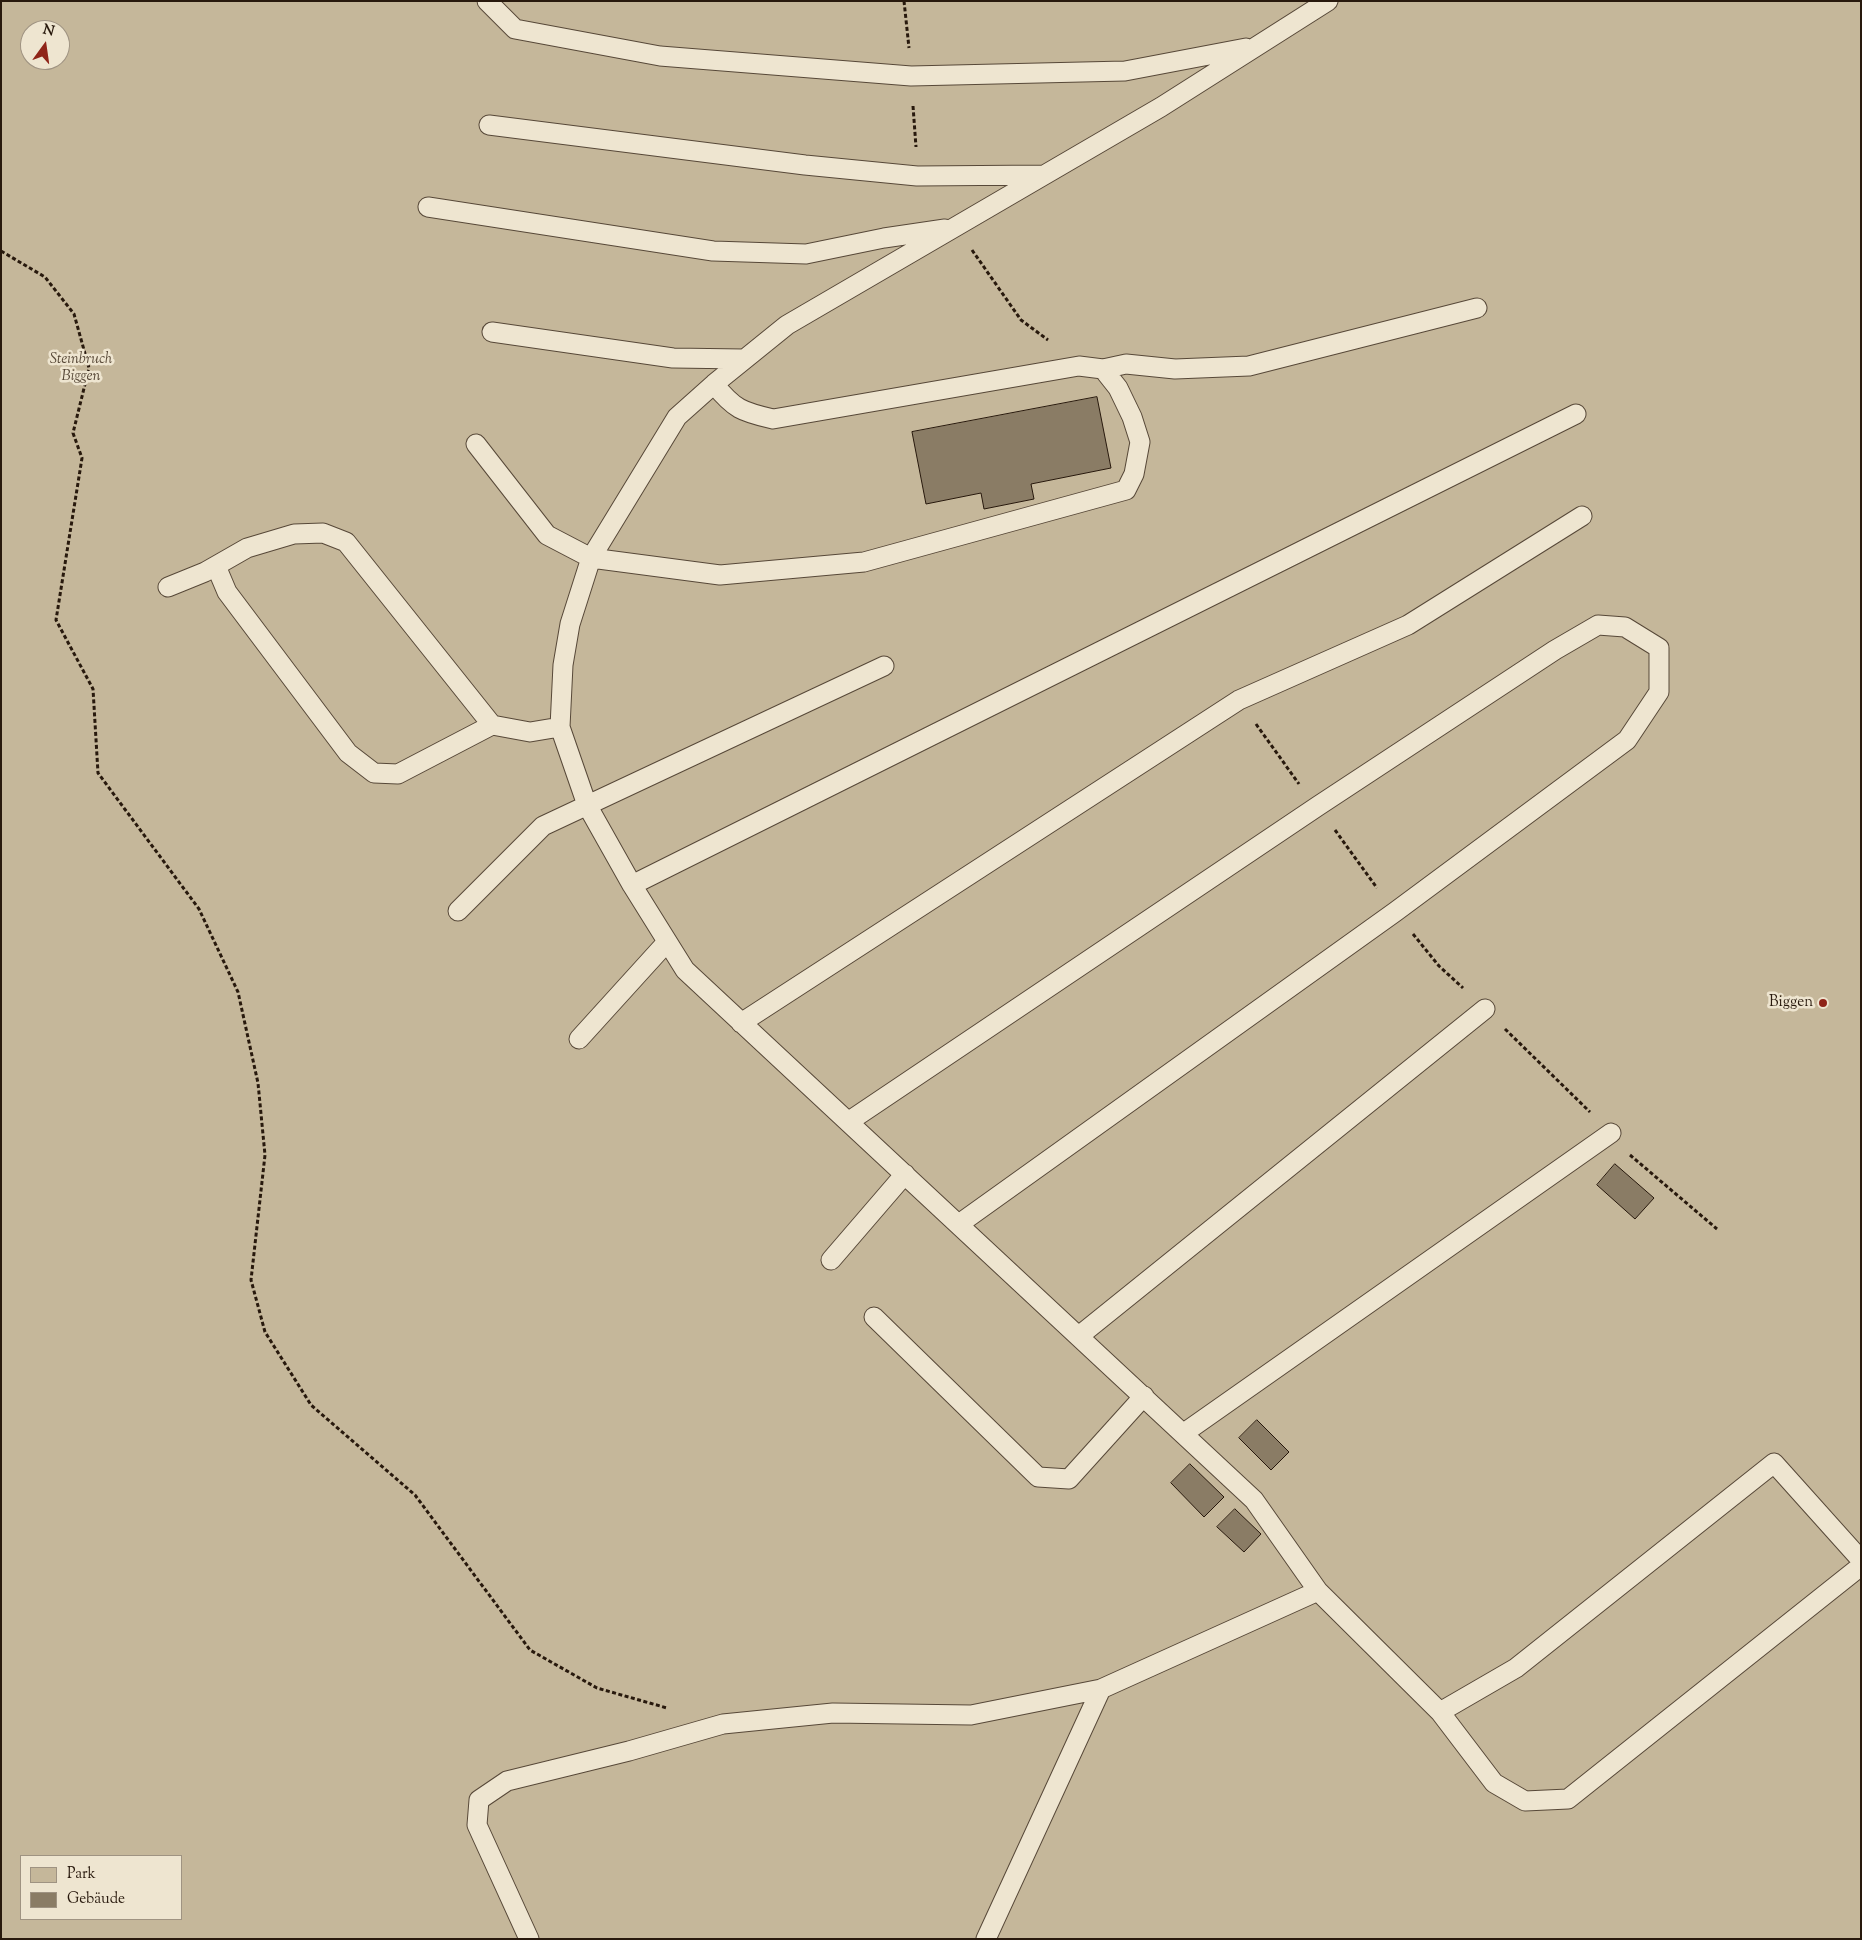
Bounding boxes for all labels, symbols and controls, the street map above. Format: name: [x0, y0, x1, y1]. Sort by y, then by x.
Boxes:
north arrow: [20, 20, 70, 70]
text: N: [41, 20, 56, 42]
park label: Steinbruch Biggen: [50, 351, 112, 386]
place label: Biggen: [1769, 994, 1813, 1012]
marker: Biggen: [1817, 997, 1829, 1009]
legend: [20, 1855, 182, 1920]
text: Park: [67, 1864, 96, 1885]
text: Gebäude: [67, 1889, 125, 1910]

